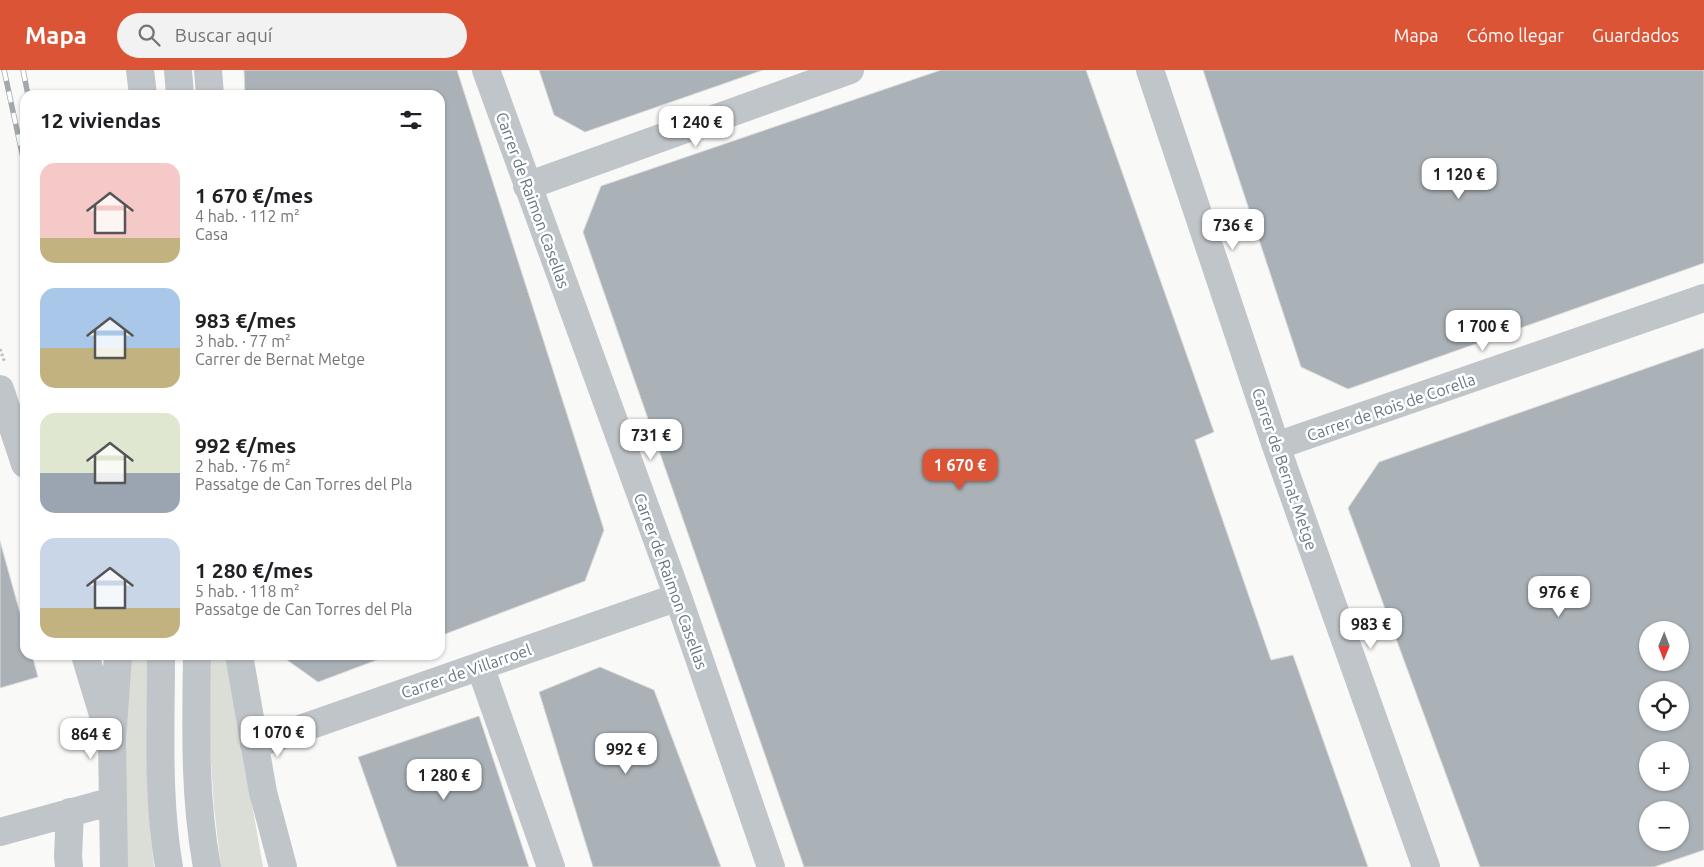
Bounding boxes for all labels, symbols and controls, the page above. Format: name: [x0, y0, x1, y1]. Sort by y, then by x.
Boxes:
search box: [117, 13, 467, 58]
icon: search: [135, 21, 163, 49]
text: Mapa: [25, 22, 87, 49]
text: Buscar aquí: [175, 24, 272, 46]
text: Mapa: [1394, 25, 1439, 45]
text: Cómo llegar: [1467, 25, 1564, 45]
text: Guardados: [1592, 25, 1679, 45]
icon: filters: [397, 106, 425, 134]
pin: 1 240 €: [650, 106, 742, 148]
text: 12 viviendas: [40, 108, 161, 132]
street label: Carrer de Raimon Casellas: [493, 110, 573, 291]
text: 1 240 €: [670, 113, 722, 131]
pin: 1 120 €: [1413, 158, 1505, 200]
text: 1 120 €: [1433, 165, 1485, 183]
icon: home: [80, 183, 140, 243]
text: 1 670 €/mes: [195, 183, 313, 207]
text: 4 hab. · 112 m²: [195, 207, 300, 225]
pin: 736 €: [1198, 208, 1268, 251]
text: 736 €: [1213, 216, 1253, 234]
text: Casa: [195, 225, 228, 243]
icon: home: [80, 308, 140, 368]
text: 983 €/mes: [195, 308, 296, 332]
pin: 1 700 €: [1437, 310, 1529, 352]
text: 1 700 €: [1457, 317, 1509, 335]
text: 3 hab. · 77 m²: [195, 332, 291, 350]
text: Carrer de Bernat Metge: [195, 350, 365, 368]
street label: Carrer de Rois de Corella: [1304, 370, 1478, 444]
street label: Carrer de Bernat Metge: [1249, 386, 1321, 552]
pin: 731 €: [616, 418, 686, 461]
text: 731 €: [631, 426, 671, 444]
icon: home: [80, 433, 140, 493]
text: 992 €/mes: [195, 433, 296, 457]
pin: 1 670 €: [914, 448, 1006, 491]
text: 1 670 €: [934, 456, 986, 474]
text: 2 hab. · 76 m²: [195, 457, 291, 475]
text: Passatge de Can Torres del Pla: [195, 475, 413, 493]
street label: Carrer de Raimon Casellas: [631, 491, 711, 672]
icon: home: [80, 558, 140, 618]
text: 1 280 €/mes: [195, 558, 313, 582]
pin: 976 €: [1524, 576, 1594, 618]
text: 5 hab. · 118 m²: [195, 582, 300, 600]
text: 976 €: [1539, 583, 1579, 601]
text: Passatge de Can Torres del Pla: [195, 600, 413, 618]
pin: 983 €: [1336, 608, 1406, 650]
text: 983 €: [1351, 615, 1391, 633]
north arrow: [1639, 621, 1689, 671]
map controls: [1639, 621, 1689, 851]
street label: Carrer de Villarroel: [399, 640, 533, 702]
button: locate: [1639, 681, 1689, 731]
pin: 1 070 €: [232, 716, 324, 758]
pin: 864 €: [56, 718, 126, 760]
text: 1 070 €: [252, 723, 304, 741]
text: 864 €: [71, 725, 111, 743]
pin: 992 €: [591, 732, 661, 775]
text: 992 €: [606, 740, 646, 758]
button: +: [1639, 741, 1689, 791]
pin: 1 280 €: [398, 758, 490, 801]
text: 1 280 €: [418, 766, 470, 784]
button: −: [1639, 801, 1689, 851]

